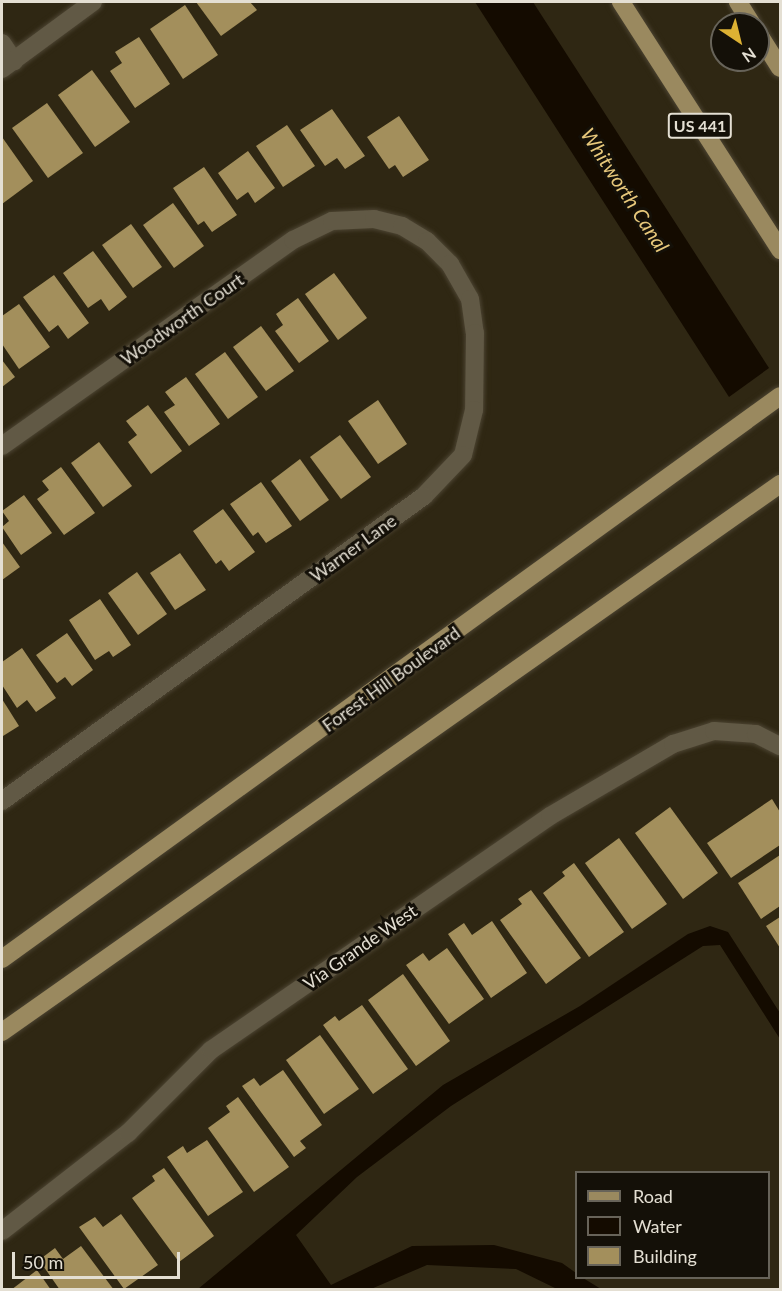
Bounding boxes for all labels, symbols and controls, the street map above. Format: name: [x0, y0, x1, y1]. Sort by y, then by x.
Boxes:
north arrow: [710, 12, 770, 72]
text: N: [739, 44, 760, 67]
road number: US 441: [667, 113, 733, 139]
water label: Whitworth Canal: [576, 123, 674, 257]
street label: Woodworth Court: [116, 269, 248, 369]
street label: Warner Lane: [306, 509, 400, 587]
street label: Forest Hill Boulevard: [318, 622, 464, 736]
street label: Via Grande West: [299, 900, 421, 994]
legend: [575, 1171, 770, 1279]
text: Road: [633, 1185, 673, 1207]
text: Water: [633, 1215, 682, 1237]
scale bar: [15, 1240, 183, 1278]
text: Building: [633, 1245, 697, 1267]
text: 50 m: [23, 1251, 63, 1273]

